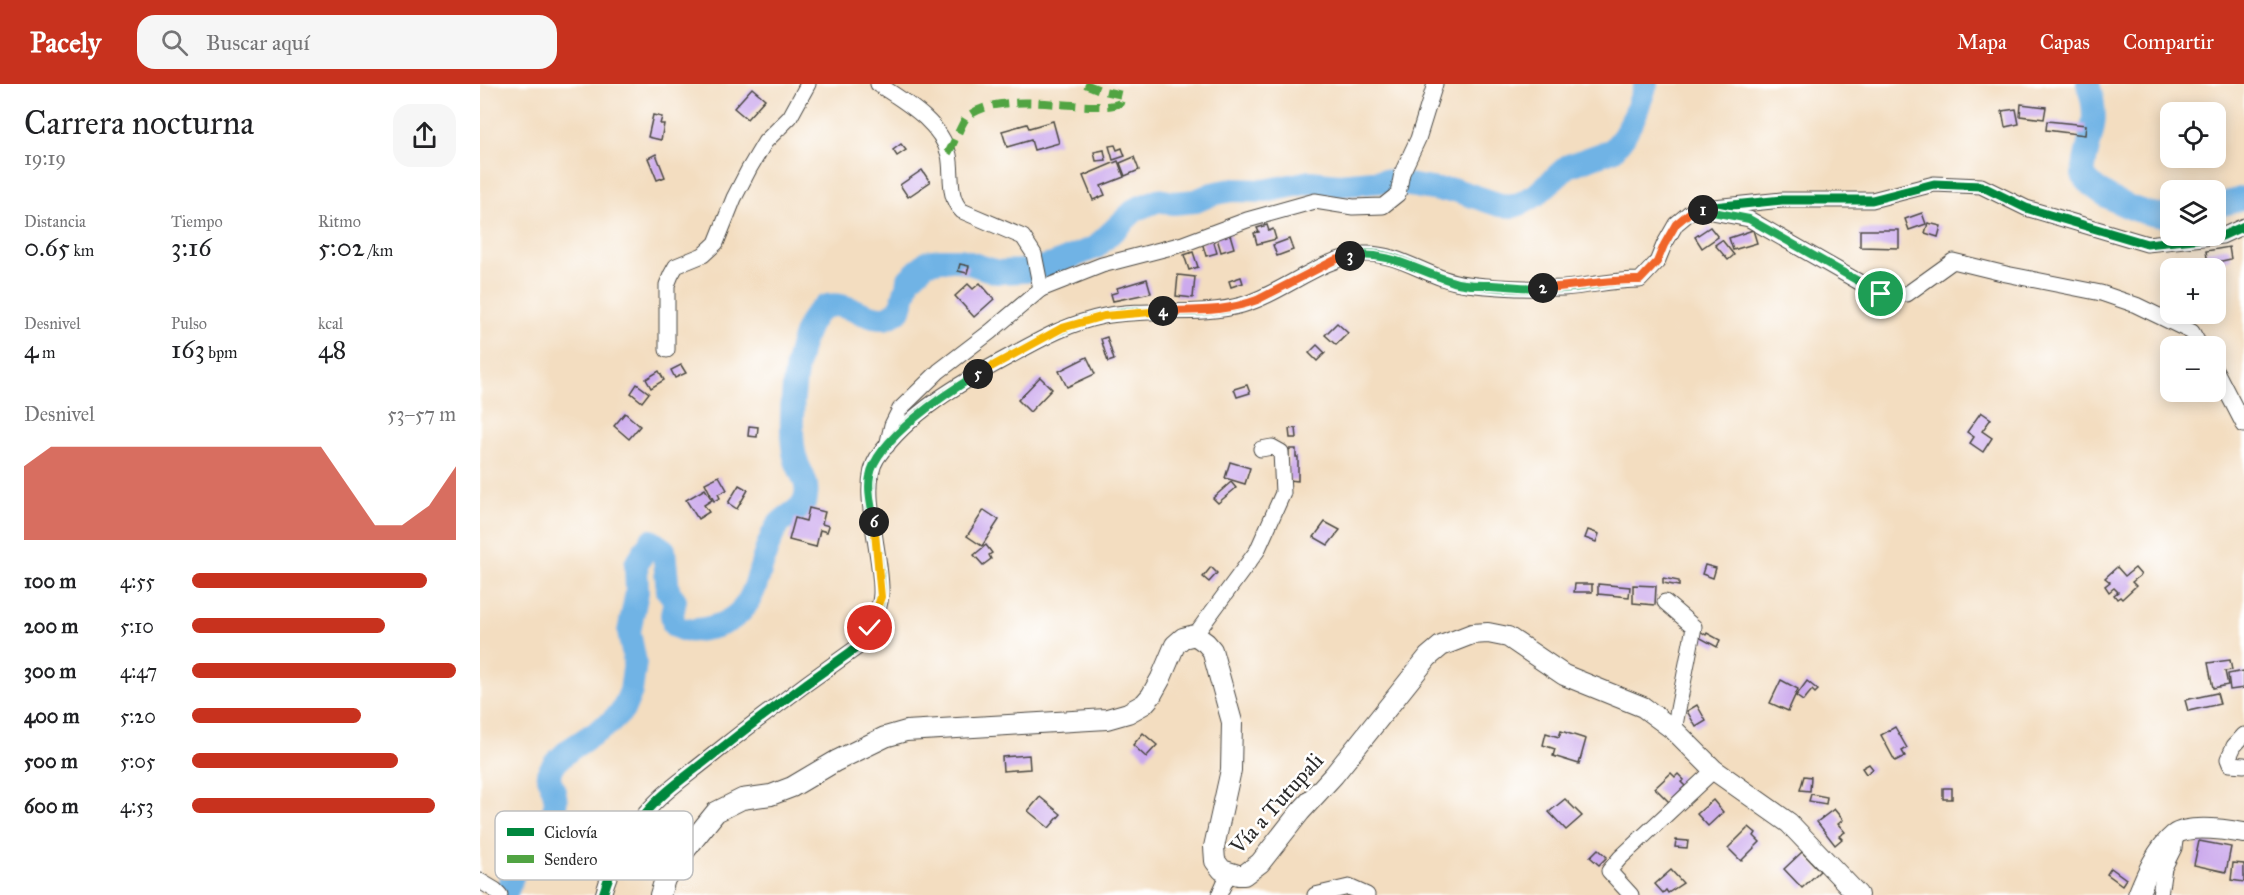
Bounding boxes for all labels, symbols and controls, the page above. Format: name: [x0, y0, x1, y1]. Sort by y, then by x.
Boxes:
search box: [137, 15, 557, 69]
text: Pacely: [30, 25, 101, 60]
icon: search: [158, 26, 191, 59]
text: Buscar aquí: [206, 29, 310, 56]
text: Mapa: [1957, 29, 2007, 55]
text: Capas: [2040, 29, 2090, 55]
text: Compartir: [2123, 29, 2214, 55]
map controls: [2160, 102, 2226, 402]
button: locate: [2160, 102, 2226, 168]
text: Carrera nocturna: [24, 103, 254, 143]
button: share: [393, 104, 456, 167]
text: 19:19: [24, 146, 66, 170]
button: layers: [2160, 180, 2226, 246]
pin: 1: [1688, 195, 1718, 225]
text: 1: [1700, 200, 1706, 219]
text: Distancia: [24, 212, 86, 231]
text: Tiempo: [171, 212, 223, 231]
text: Ritmo: [318, 212, 361, 231]
text: 0.65: [24, 231, 70, 263]
text: 3:16: [171, 231, 211, 263]
text: 5:02: [318, 231, 365, 263]
text: km: [70, 241, 94, 260]
text: /km: [365, 241, 393, 260]
pin: 3: [1335, 241, 1365, 271]
text: 3: [1347, 246, 1353, 265]
button: +: [2160, 258, 2226, 324]
pin: [1855, 268, 1906, 319]
pin: 2: [1528, 273, 1558, 303]
icon: arrive: [1864, 277, 1897, 310]
text: 2: [1539, 278, 1547, 297]
pin: 4: [1148, 296, 1178, 326]
text: 4: [1159, 301, 1167, 320]
text: Desnivel: [24, 314, 80, 333]
text: Pulso: [171, 314, 207, 333]
text: kcal: [318, 314, 343, 333]
text: 4: [24, 333, 39, 365]
text: 163: [171, 333, 205, 365]
text: 48: [318, 333, 346, 365]
button: −: [2160, 336, 2226, 402]
text: m: [39, 343, 55, 362]
text: bpm: [205, 343, 238, 362]
pin: 5: [963, 359, 993, 389]
text: 5: [974, 364, 982, 383]
text: Desnivel: [24, 402, 95, 426]
text: 53–57 m: [387, 402, 456, 426]
pin: 6: [859, 507, 889, 537]
text: 6: [870, 512, 878, 531]
text: 100 m: [24, 569, 76, 593]
text: 4:55: [120, 569, 155, 593]
pin: [844, 602, 895, 653]
icon: check: [853, 611, 886, 644]
text: 200 m: [24, 614, 78, 638]
text: 5:10: [120, 614, 154, 638]
text: 300 m: [24, 659, 76, 683]
text: 4:47: [120, 659, 157, 683]
text: 400 m: [24, 704, 80, 728]
text: 5:20: [120, 704, 156, 728]
street label: Vía a Tutupali: [1223, 747, 1329, 860]
text: 500 m: [24, 749, 78, 773]
text: 5:05: [120, 749, 155, 773]
text: 600 m: [24, 794, 79, 818]
text: 4:53: [120, 794, 153, 818]
legend: [495, 811, 693, 880]
text: Ciclovía: [544, 823, 597, 842]
text: Sendero: [544, 850, 597, 869]

